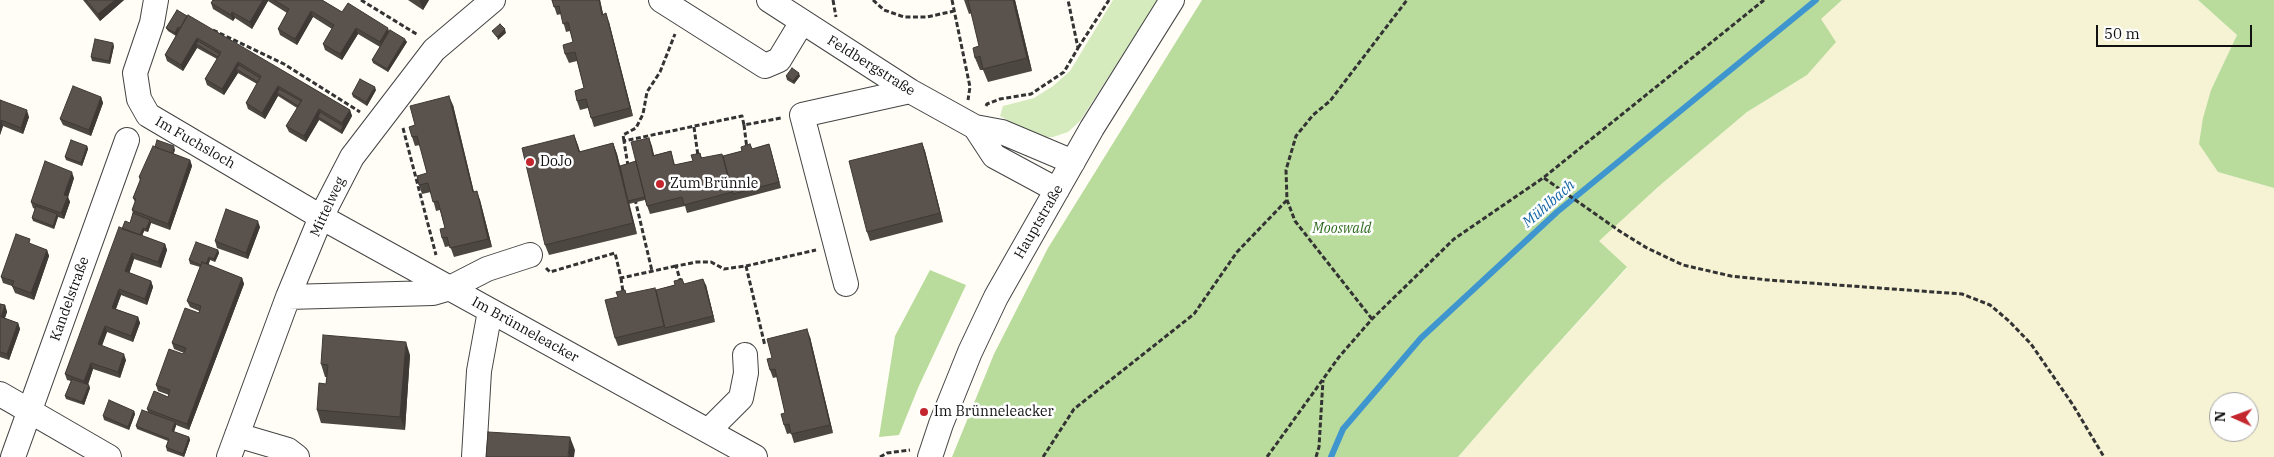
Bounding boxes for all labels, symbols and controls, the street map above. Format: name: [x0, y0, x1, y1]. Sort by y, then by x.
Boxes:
scale bar: [2099, 15, 2255, 47]
text: 50 m: [2104, 24, 2140, 43]
street label: Feldbergstraße: [824, 32, 918, 100]
street label: Im Fuchsloch: [152, 113, 238, 173]
place label: DoJo: [540, 154, 572, 170]
marker: DoJo: [524, 156, 536, 168]
street label: Mittelweg: [307, 174, 349, 240]
place label: Zum Brünnle: [670, 176, 758, 192]
water label: Mühlbach: [1519, 176, 1579, 232]
marker: Zum Brünnle: [654, 178, 666, 190]
street label: Hauptstraße: [1011, 182, 1067, 262]
park label: Mooswald: [1313, 221, 1371, 237]
street label: Kandelstraße: [47, 255, 93, 343]
street label: Im Brünneleacker: [469, 294, 581, 366]
north arrow: [2209, 392, 2259, 442]
place label: Im Brünneleacker: [934, 404, 1054, 420]
marker: Im Brünneleacker: [918, 406, 930, 418]
text: N: [2211, 411, 2229, 422]

